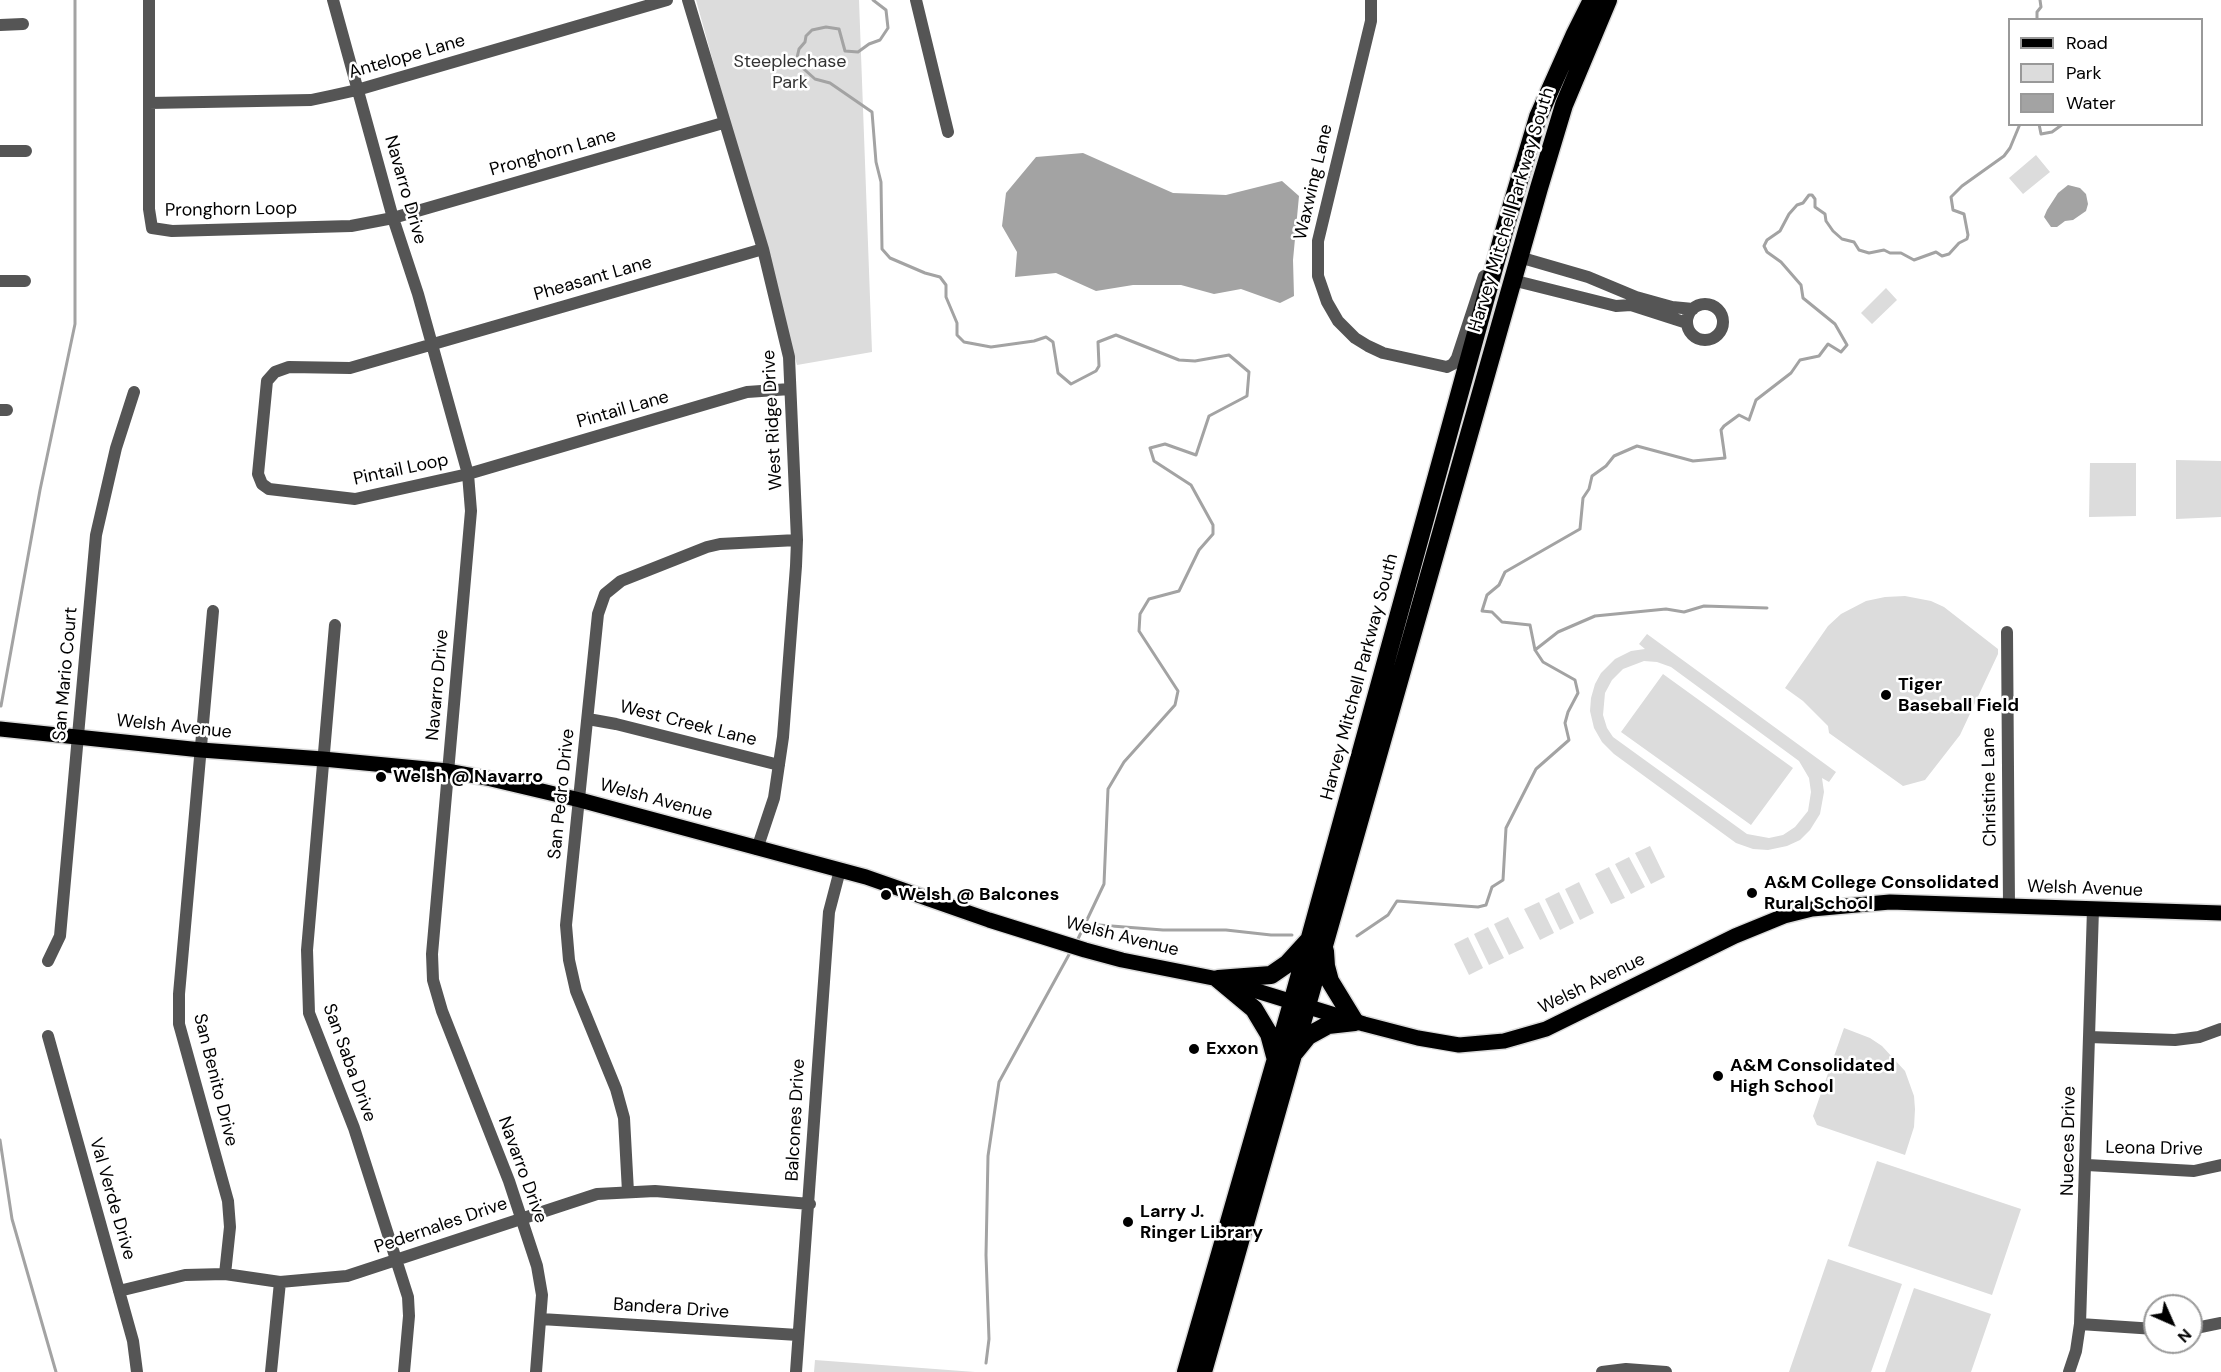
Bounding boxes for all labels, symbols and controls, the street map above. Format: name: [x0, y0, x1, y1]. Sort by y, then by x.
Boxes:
legend: [2008, 18, 2203, 126]
street label: Antelope Lane: [346, 30, 468, 84]
text: Road: [2066, 31, 2108, 55]
park label: Steeplechase Park: [734, 51, 846, 94]
text: Park: [2066, 61, 2102, 85]
street label: Harvey Mitchell Parkway South: [1464, 85, 1560, 335]
text: Water: [2066, 91, 2116, 115]
street label: Waxwing Lane: [1290, 122, 1338, 242]
street label: Pronghorn Lane: [487, 125, 619, 181]
street label: Navarro Drive: [379, 133, 431, 247]
street label: Pronghorn Loop: [165, 198, 297, 222]
street label: Pheasant Lane: [532, 252, 654, 306]
street label: West Ridge Drive: [759, 349, 787, 491]
street label: Pintail Lane: [574, 387, 672, 433]
street label: Pintail Loop: [351, 449, 451, 491]
street label: Harvey Mitchell Parkway South: [1317, 551, 1403, 803]
street label: San Mario Court: [49, 606, 83, 742]
street label: Navarro Drive: [422, 628, 454, 742]
place label: Tiger Baseball Field: [1898, 674, 2019, 716]
marker: Tiger Baseball Field: [1879, 688, 1893, 702]
street label: West Creek Lane: [617, 697, 759, 751]
street label: Welsh Avenue: [115, 710, 233, 744]
street label: Christine Lane: [1978, 727, 2002, 847]
street label: San Pedro Drive: [544, 728, 580, 860]
place label: Welsh @ Navarro: [393, 766, 543, 788]
marker: Welsh @ Navarro: [374, 770, 388, 784]
street label: Welsh Avenue: [597, 775, 715, 825]
place label: A&M College Consolidated Rural School: [1764, 872, 1999, 914]
street label: Welsh Avenue: [2027, 876, 2143, 902]
place label: Welsh @ Balcones: [898, 884, 1059, 906]
marker: A&M College Consolidated Rural School: [1745, 886, 1759, 900]
marker: Welsh @ Balcones: [879, 888, 893, 902]
street label: Welsh Avenue: [1063, 912, 1181, 962]
street label: Welsh Avenue: [1535, 949, 1649, 1019]
street label: San Saba Drive: [318, 1001, 380, 1125]
street label: San Benito Drive: [188, 1011, 242, 1149]
place label: Exxon: [1206, 1038, 1259, 1060]
marker: Exxon: [1187, 1042, 1201, 1056]
place label: A&M Consolidated High School: [1730, 1055, 1895, 1098]
street label: Balcones Drive: [782, 1058, 810, 1182]
marker: A&M Consolidated High School: [1711, 1069, 1725, 1083]
street label: Nueces Drive: [2057, 1086, 2081, 1196]
street label: Navarro Drive: [493, 1114, 551, 1226]
street label: Val Verde Drive: [84, 1135, 140, 1263]
street label: Leona Drive: [2105, 1137, 2203, 1161]
street label: Pedernales Drive: [372, 1193, 510, 1259]
place label: Larry J. Ringer Library: [1140, 1201, 1263, 1244]
marker: Larry J. Ringer Library: [1121, 1215, 1135, 1229]
street label: Bandera Drive: [612, 1294, 730, 1324]
north arrow: [2143, 1294, 2203, 1354]
text: N: [2173, 1324, 2196, 1347]

